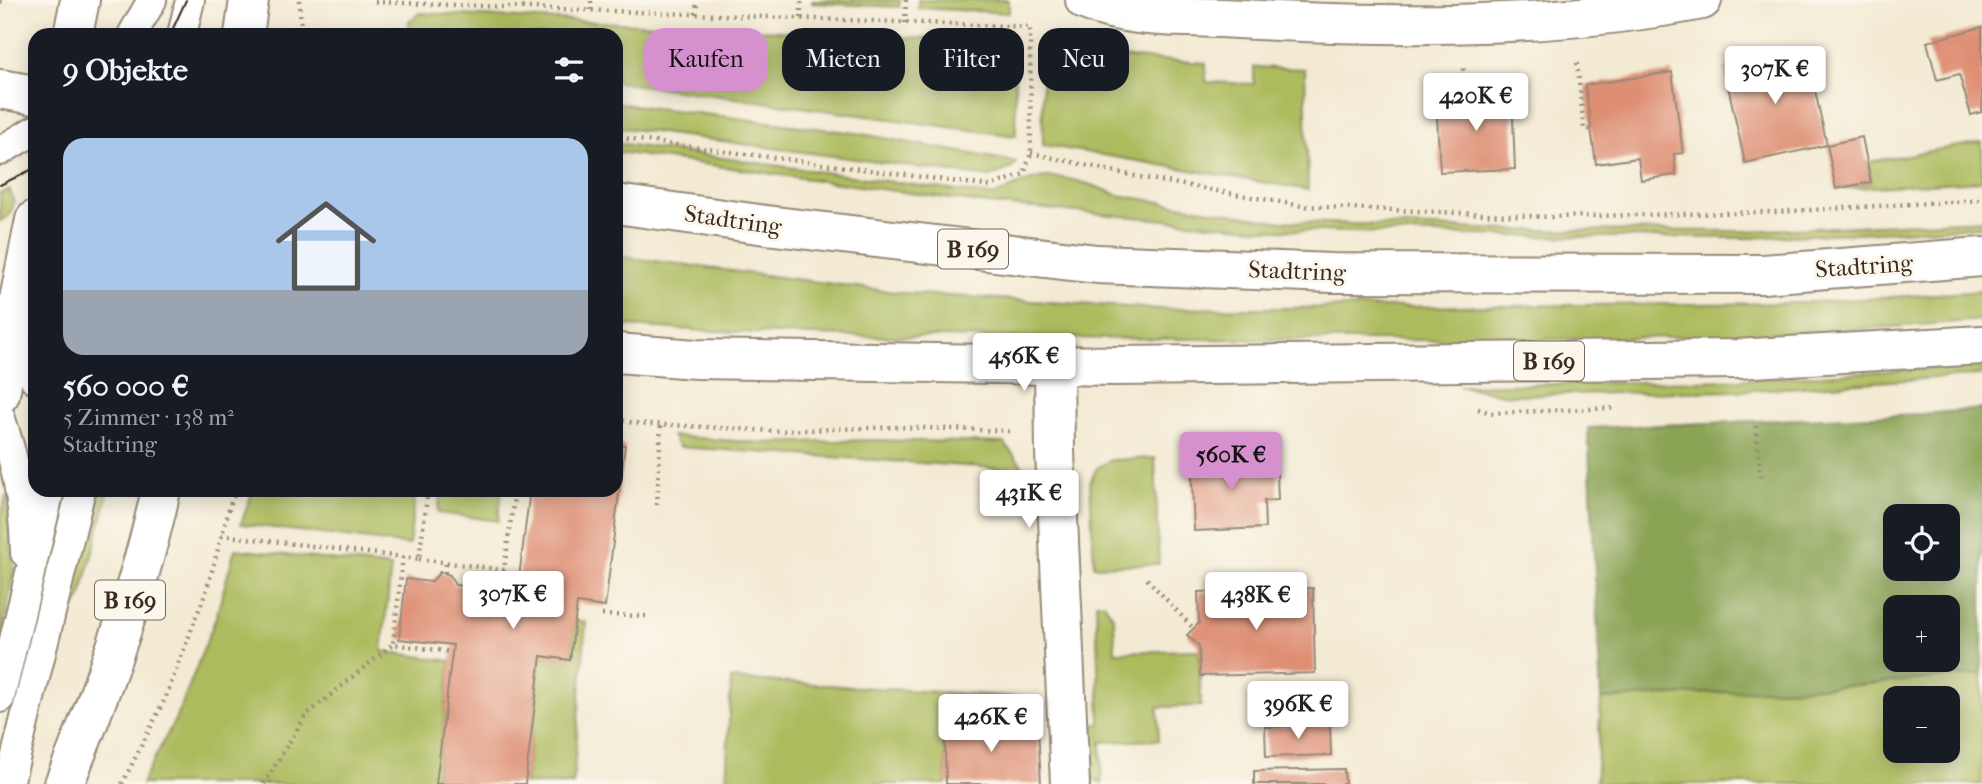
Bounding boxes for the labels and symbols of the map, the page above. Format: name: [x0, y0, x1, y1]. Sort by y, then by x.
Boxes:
pin: 307K €: [1718, 46, 1832, 106]
pin: 420K €: [1419, 74, 1533, 133]
street label: Stadtring: [683, 199, 785, 241]
road number: B 169: [938, 230, 1008, 268]
street label: Stadtring: [1814, 249, 1915, 283]
street label: Stadtring: [1248, 255, 1348, 287]
pin: 456K €: [967, 334, 1081, 393]
road number: B 169: [1514, 342, 1584, 380]
pin: 560K €: [1174, 433, 1288, 492]
pin: 431K €: [972, 470, 1086, 530]
pin: 307K €: [456, 572, 570, 631]
pin: 438K €: [1199, 572, 1313, 632]
road number: B 169: [95, 580, 165, 620]
pin: 396K €: [1241, 682, 1355, 741]
pin: 426K €: [934, 694, 1048, 754]

